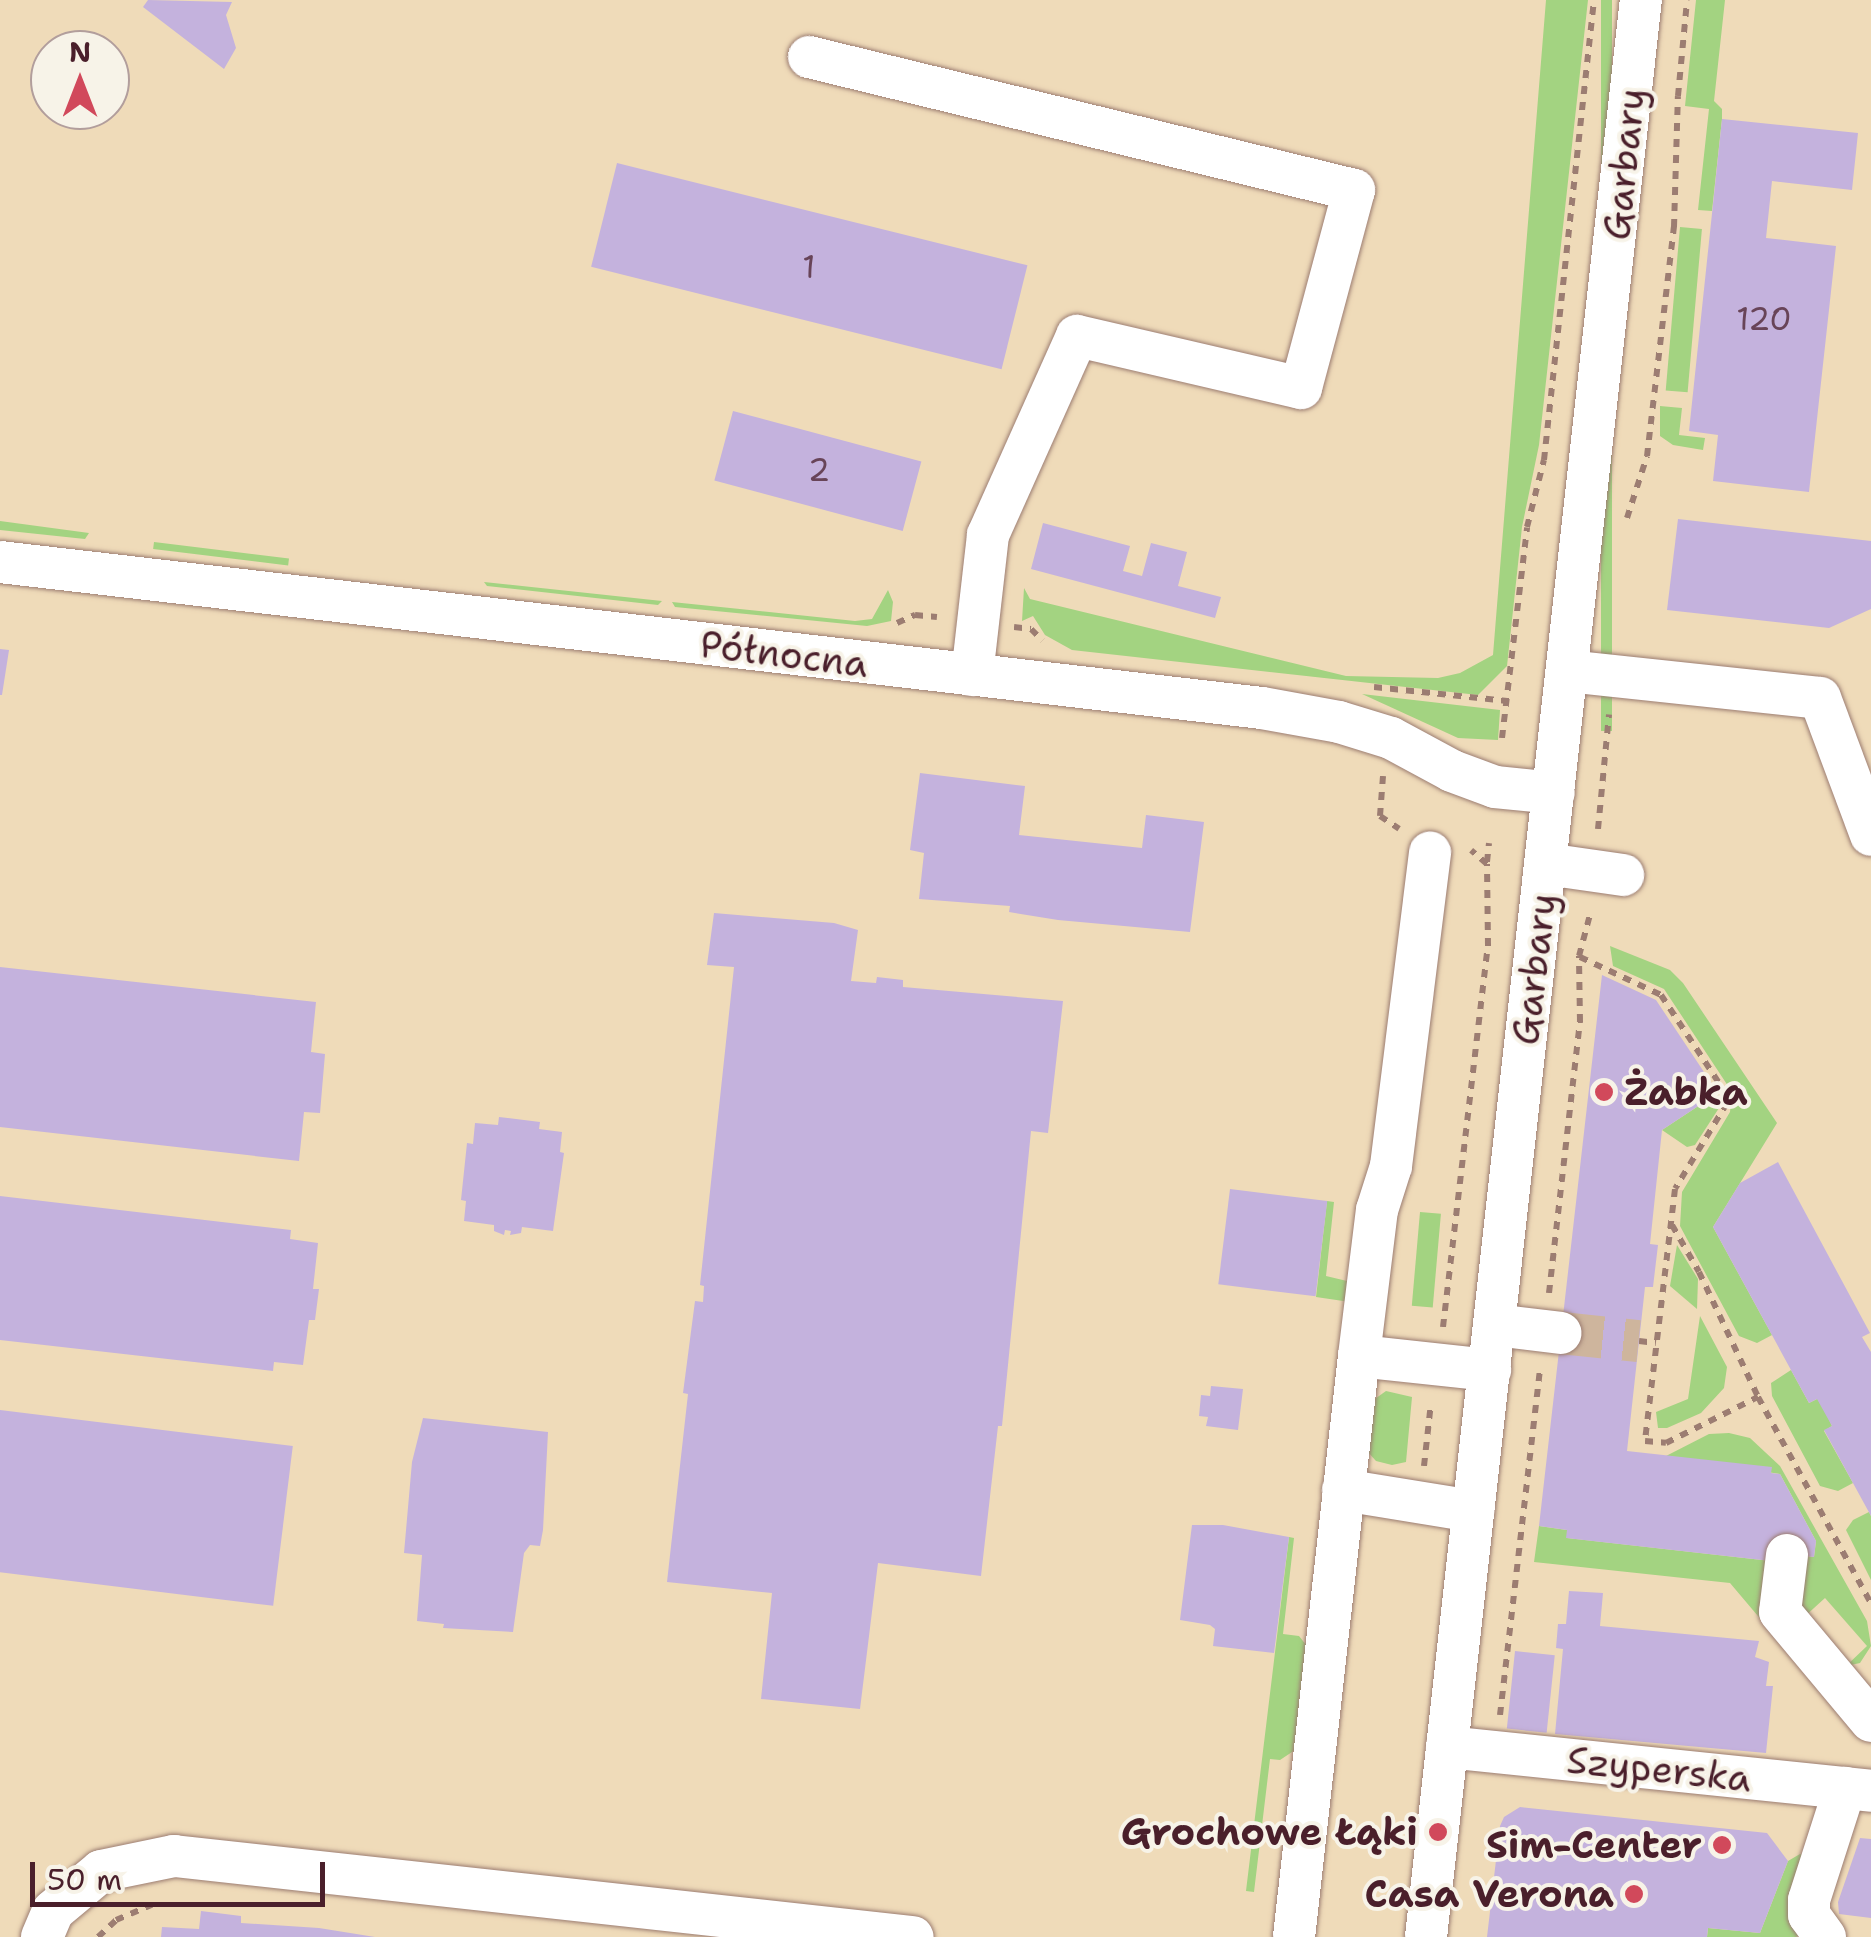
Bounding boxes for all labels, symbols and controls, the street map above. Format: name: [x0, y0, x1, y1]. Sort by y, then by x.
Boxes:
north arrow: [30, 30, 130, 130]
text: N: [69, 33, 91, 71]
street label: Garbary: [1593, 86, 1655, 242]
house number: 1: [802, 248, 816, 286]
house number: 120: [1736, 300, 1792, 338]
house number: 2: [808, 451, 830, 489]
street label: Północna: [697, 621, 871, 687]
street label: Garbary: [1502, 890, 1566, 1048]
place label: Żabka: [1624, 1069, 1748, 1115]
marker: Żabka: [1593, 1081, 1615, 1103]
street label: Szyperska: [1565, 1737, 1753, 1801]
place label: Grochowe Łąki: [1121, 1809, 1418, 1855]
marker: Grochowe Łąki: [1427, 1821, 1449, 1843]
place label: Sim-Center: [1486, 1822, 1702, 1868]
marker: Sim-Center: [1711, 1834, 1733, 1856]
scale bar: [35, 1842, 330, 1904]
text: 50 m: [47, 1859, 122, 1900]
place label: Casa Verona: [1365, 1871, 1614, 1917]
marker: Casa Verona: [1623, 1883, 1645, 1905]

